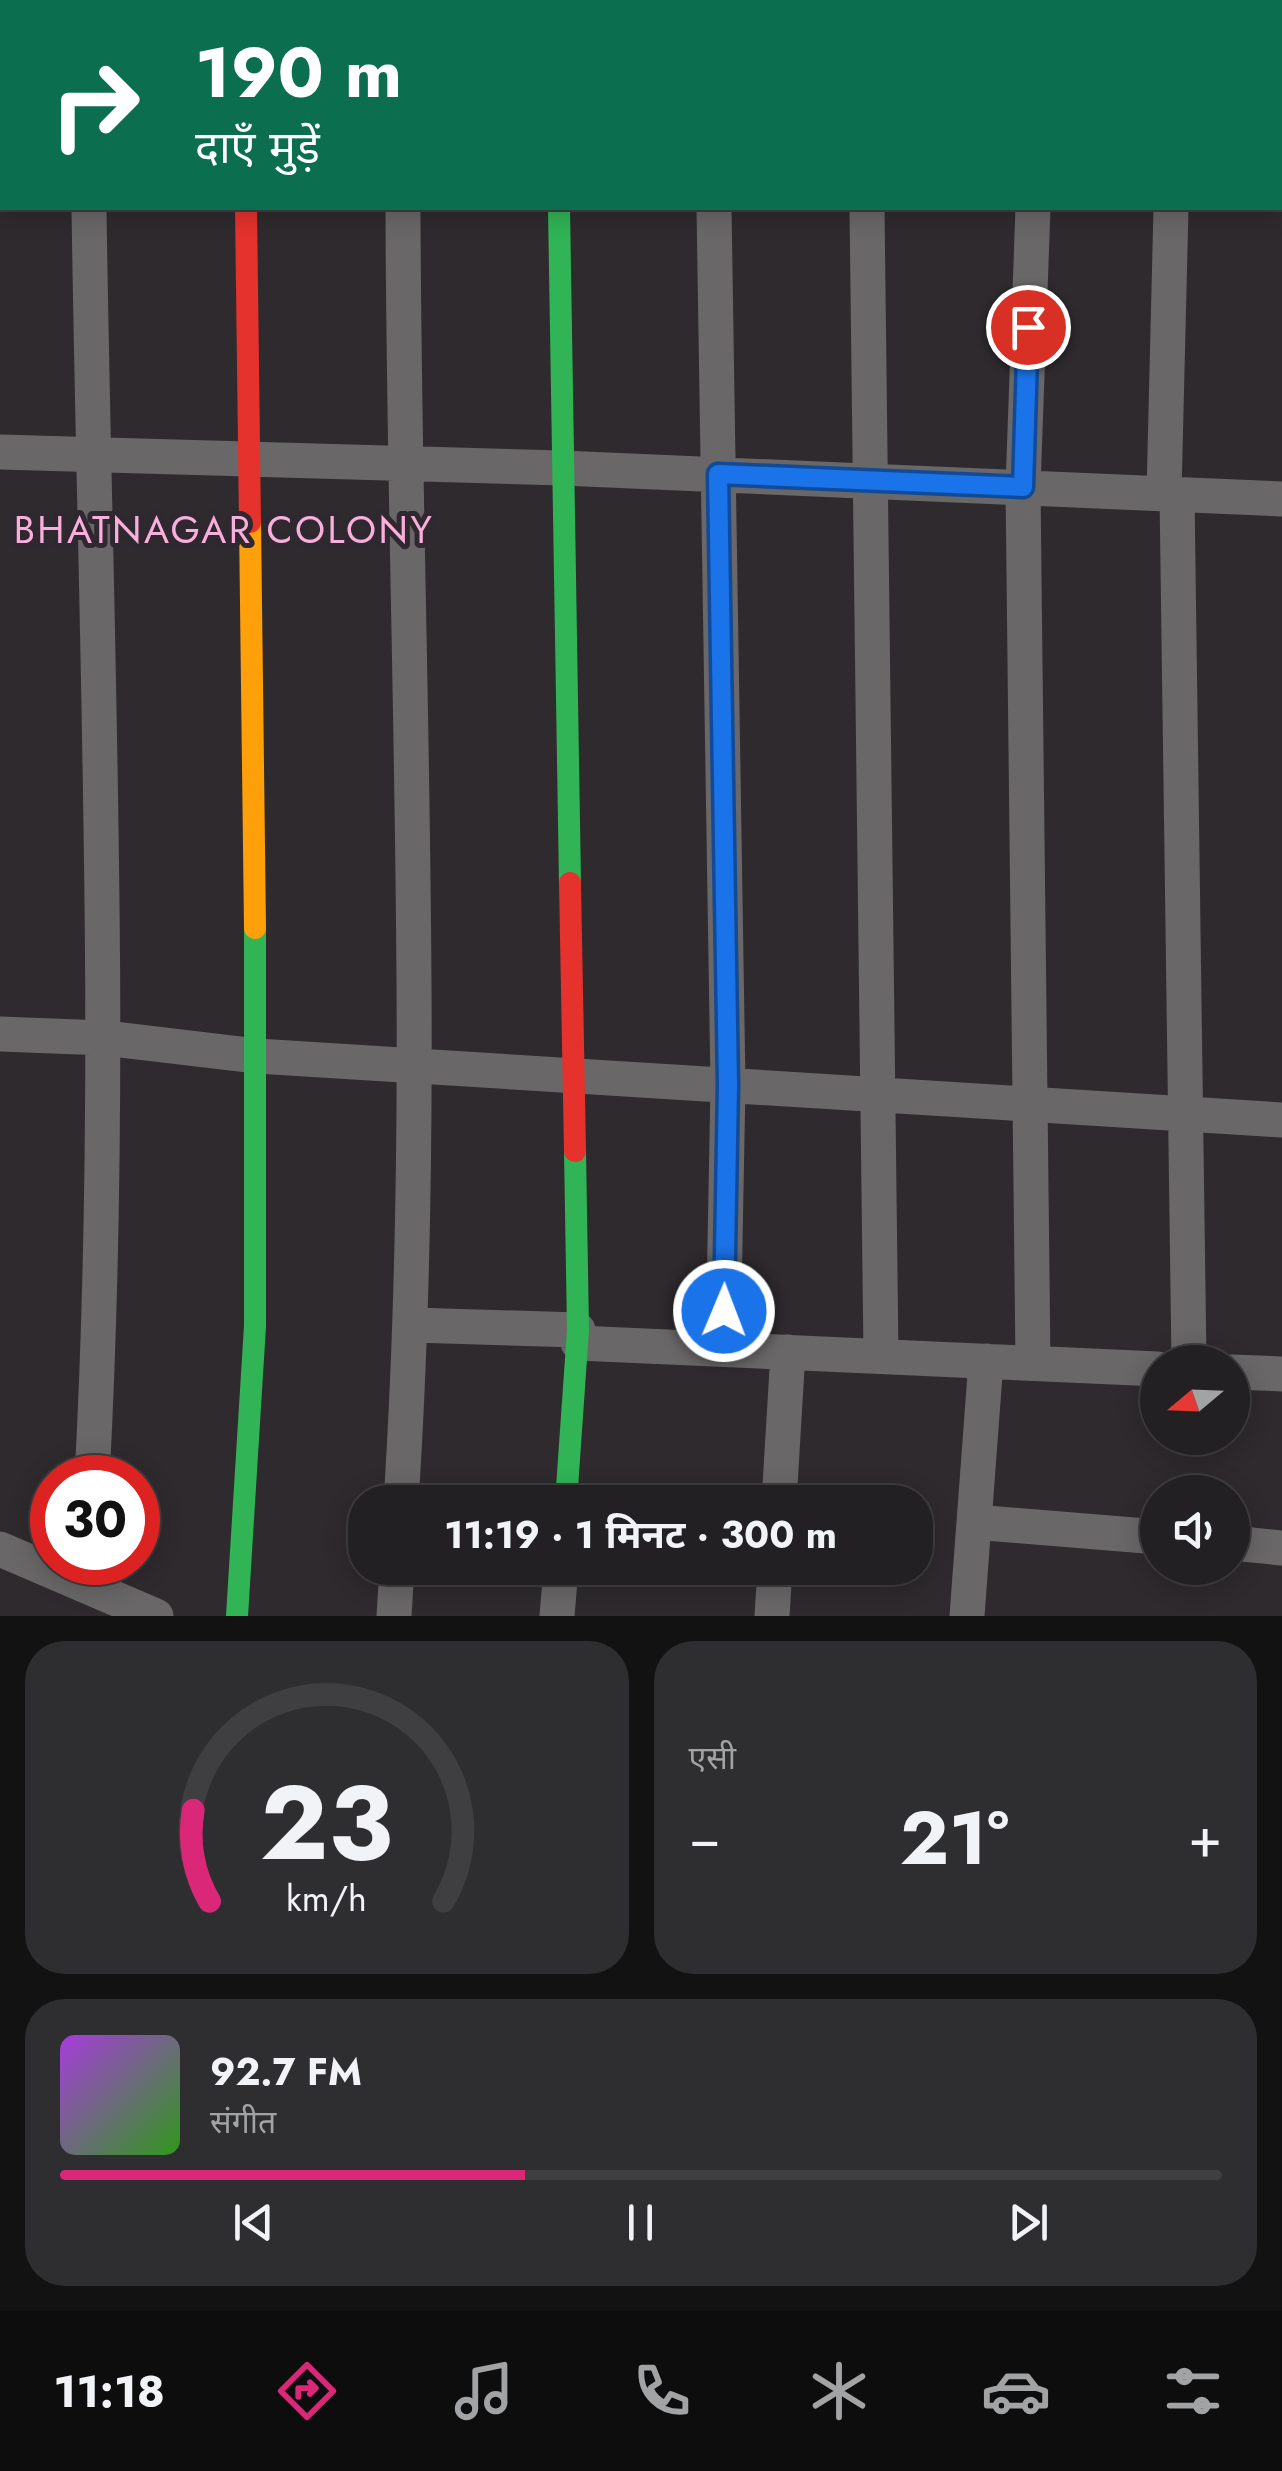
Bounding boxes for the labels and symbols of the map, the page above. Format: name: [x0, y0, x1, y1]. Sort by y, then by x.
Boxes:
pin: [986, 285, 1071, 370]
district label: BHATNAGAR COLONY: [14, 502, 434, 557]
position arrow: [672, 1259, 776, 1363]
north arrow: [1140, 1345, 1250, 1455]
speed limit sign: 30: [30, 1455, 160, 1585]

